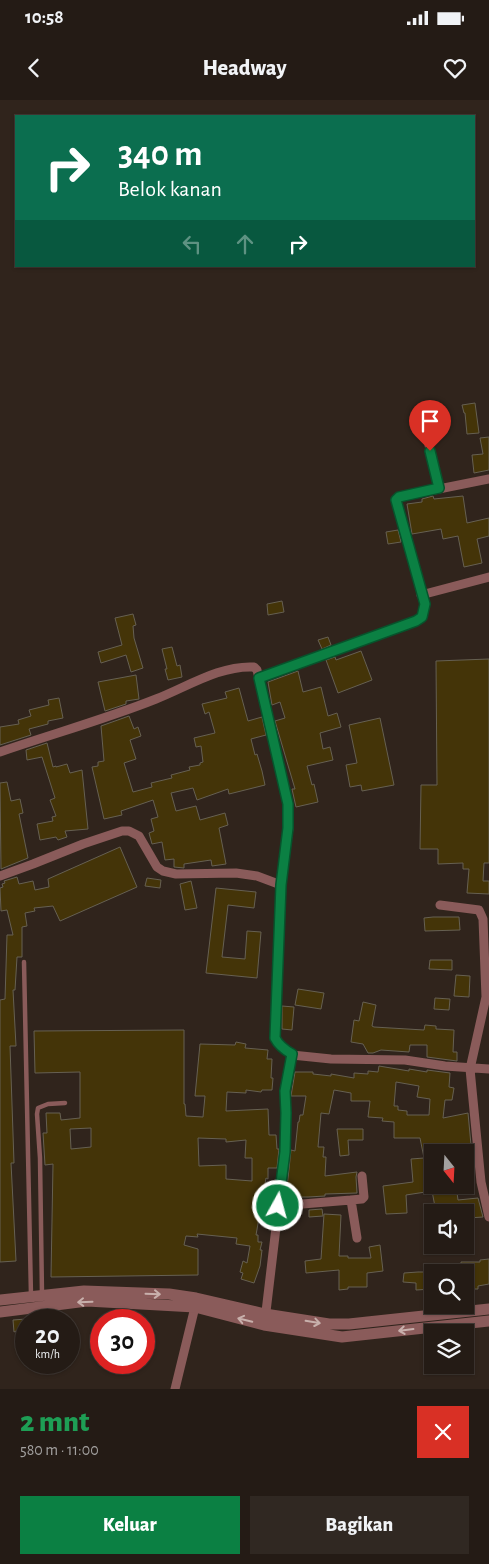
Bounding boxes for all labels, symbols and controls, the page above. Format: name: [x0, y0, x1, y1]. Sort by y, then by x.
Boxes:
text: 10:58: [25, 8, 64, 27]
icon: back: [20, 54, 48, 82]
icon: heart: [441, 54, 469, 82]
text: Headway: [202, 57, 287, 79]
icon: right: [35, 135, 100, 200]
text: 340 m: [118, 137, 202, 172]
text: Belok kanan: [118, 178, 222, 200]
icon: left: [178, 230, 206, 258]
icon: ahead: [231, 230, 259, 258]
icon: right: [284, 230, 312, 258]
pin: [409, 400, 451, 451]
icon: arrive: [416, 407, 444, 435]
north arrow: [424, 1144, 474, 1194]
map controls: [424, 1144, 474, 1374]
position arrow: [251, 1179, 303, 1231]
button: sound: [424, 1204, 474, 1254]
button: search: [424, 1264, 474, 1314]
one-way arrow: [145, 1289, 161, 1298]
one-way arrow: [77, 1297, 93, 1307]
speed limit sign: 30: [90, 1309, 155, 1374]
one-way arrow: [238, 1315, 254, 1324]
one-way arrow: [305, 1317, 321, 1327]
text: 20: [35, 1323, 60, 1348]
button: layers: [424, 1324, 474, 1374]
one-way arrow: [398, 1325, 414, 1335]
text: km/h: [35, 1348, 60, 1360]
button: close: [417, 1406, 469, 1458]
text: 2 mnt: [20, 1407, 89, 1437]
text: 580 m · 11:00: [20, 1442, 99, 1458]
button: Keluar: [20, 1496, 240, 1554]
button: Bagikan: [250, 1496, 469, 1554]

